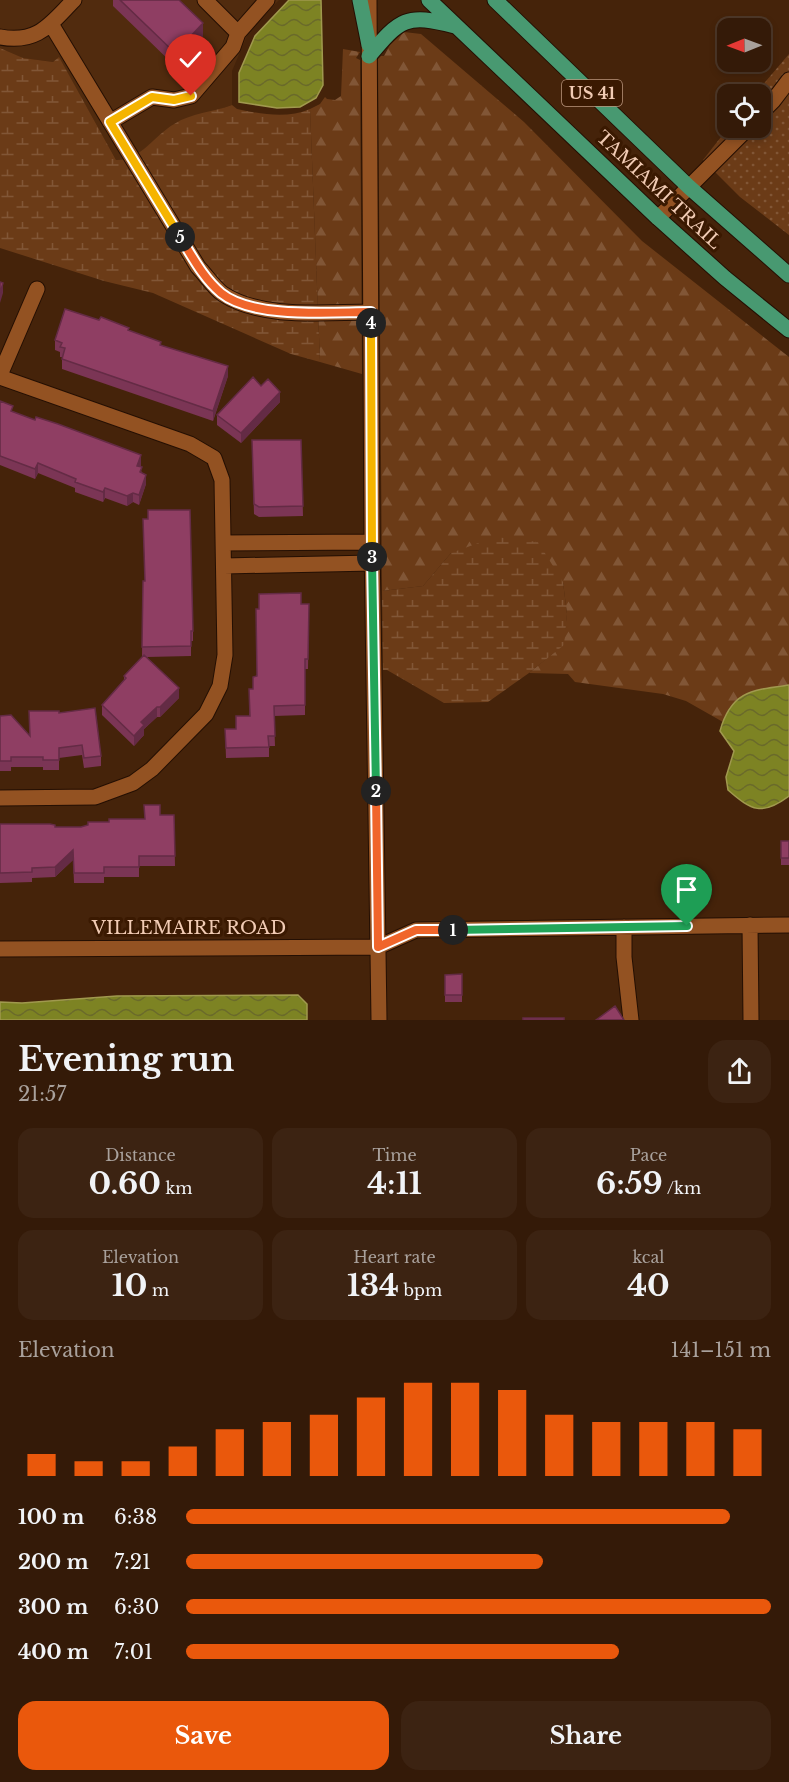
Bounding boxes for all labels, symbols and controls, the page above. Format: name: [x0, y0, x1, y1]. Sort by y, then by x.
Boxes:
north arrow: [717, 18, 771, 72]
map controls: [717, 18, 771, 138]
pin: [165, 34, 216, 96]
icon: check: [174, 43, 207, 76]
road number: US 41: [562, 80, 622, 106]
button: locate: [717, 84, 771, 138]
street label: TAMIAMI TRAIL: [592, 126, 726, 254]
pin: 5: [165, 222, 195, 252]
text: 5: [175, 227, 185, 247]
pin: 4: [356, 308, 386, 338]
text: 4: [366, 313, 376, 333]
pin: 3: [357, 542, 387, 572]
text: 3: [367, 547, 377, 567]
pin: 2: [361, 776, 391, 806]
text: 2: [371, 781, 381, 801]
pin: [661, 864, 712, 926]
icon: arrive: [670, 873, 703, 906]
pin: 1: [438, 915, 468, 945]
street label: VILLEMAIRE ROAD: [91, 917, 286, 939]
text: 1: [450, 920, 456, 940]
text: Evening run: [18, 1039, 234, 1080]
button: share: [708, 1040, 771, 1103]
text: 21:57: [18, 1082, 66, 1106]
text: Distance: [105, 1145, 176, 1165]
text: Time: [372, 1145, 417, 1165]
text: Pace: [630, 1145, 667, 1165]
text: 0.60: [89, 1165, 161, 1202]
text: 4:11: [367, 1165, 422, 1202]
text: 6:59: [596, 1165, 663, 1202]
text: km: [161, 1178, 192, 1198]
text: /km: [663, 1178, 701, 1198]
text: Elevation: [102, 1247, 179, 1267]
text: Heart rate: [353, 1247, 436, 1267]
text: kcal: [633, 1247, 664, 1267]
text: 10: [112, 1267, 147, 1304]
text: 134: [347, 1267, 399, 1304]
text: 40: [627, 1267, 670, 1304]
text: m: [147, 1280, 169, 1300]
text: bpm: [399, 1280, 442, 1300]
text: Elevation: [18, 1338, 115, 1362]
text: 141–151 m: [671, 1338, 771, 1362]
text: 100 m: [18, 1505, 84, 1529]
text: 6:38: [114, 1505, 157, 1529]
text: 200 m: [18, 1550, 89, 1574]
text: 7:21: [114, 1550, 151, 1574]
text: 300 m: [18, 1595, 88, 1619]
text: 6:30: [114, 1595, 159, 1619]
text: 400 m: [18, 1640, 89, 1664]
text: 7:01: [114, 1640, 153, 1664]
button: Save: [18, 1701, 389, 1770]
button: Share: [401, 1701, 771, 1770]

